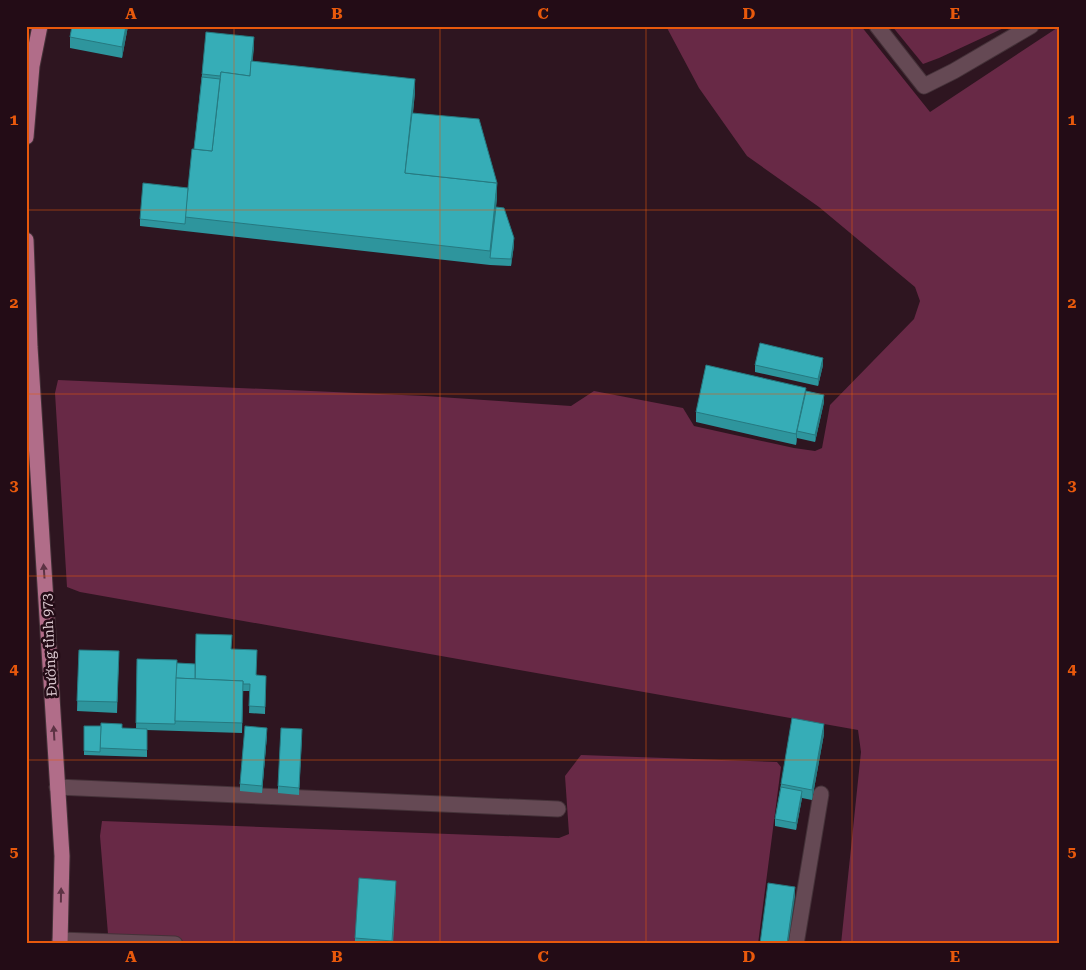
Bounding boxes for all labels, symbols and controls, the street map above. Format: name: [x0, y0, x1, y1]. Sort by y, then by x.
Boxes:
text: A: [125, 4, 137, 23]
text: B: [331, 4, 343, 23]
text: C: [537, 4, 549, 23]
text: D: [743, 4, 756, 23]
text: E: [950, 4, 960, 23]
text: 1: [10, 110, 19, 129]
text: 1: [1068, 110, 1077, 129]
text: 2: [10, 293, 19, 312]
text: 2: [1068, 293, 1077, 312]
text: 3: [10, 476, 19, 495]
text: 3: [1068, 476, 1077, 495]
one-way arrow: [40, 562, 48, 578]
street label: Đường tỉnh 973: [38, 593, 60, 697]
text: 4: [10, 659, 19, 678]
text: 4: [1068, 659, 1077, 678]
one-way arrow: [50, 724, 58, 740]
text: 5: [10, 842, 19, 861]
text: 5: [1068, 842, 1077, 861]
one-way arrow: [57, 887, 65, 903]
text: A: [125, 947, 137, 966]
text: B: [331, 947, 343, 966]
text: C: [537, 947, 549, 966]
text: D: [743, 947, 756, 966]
text: E: [950, 947, 960, 966]

